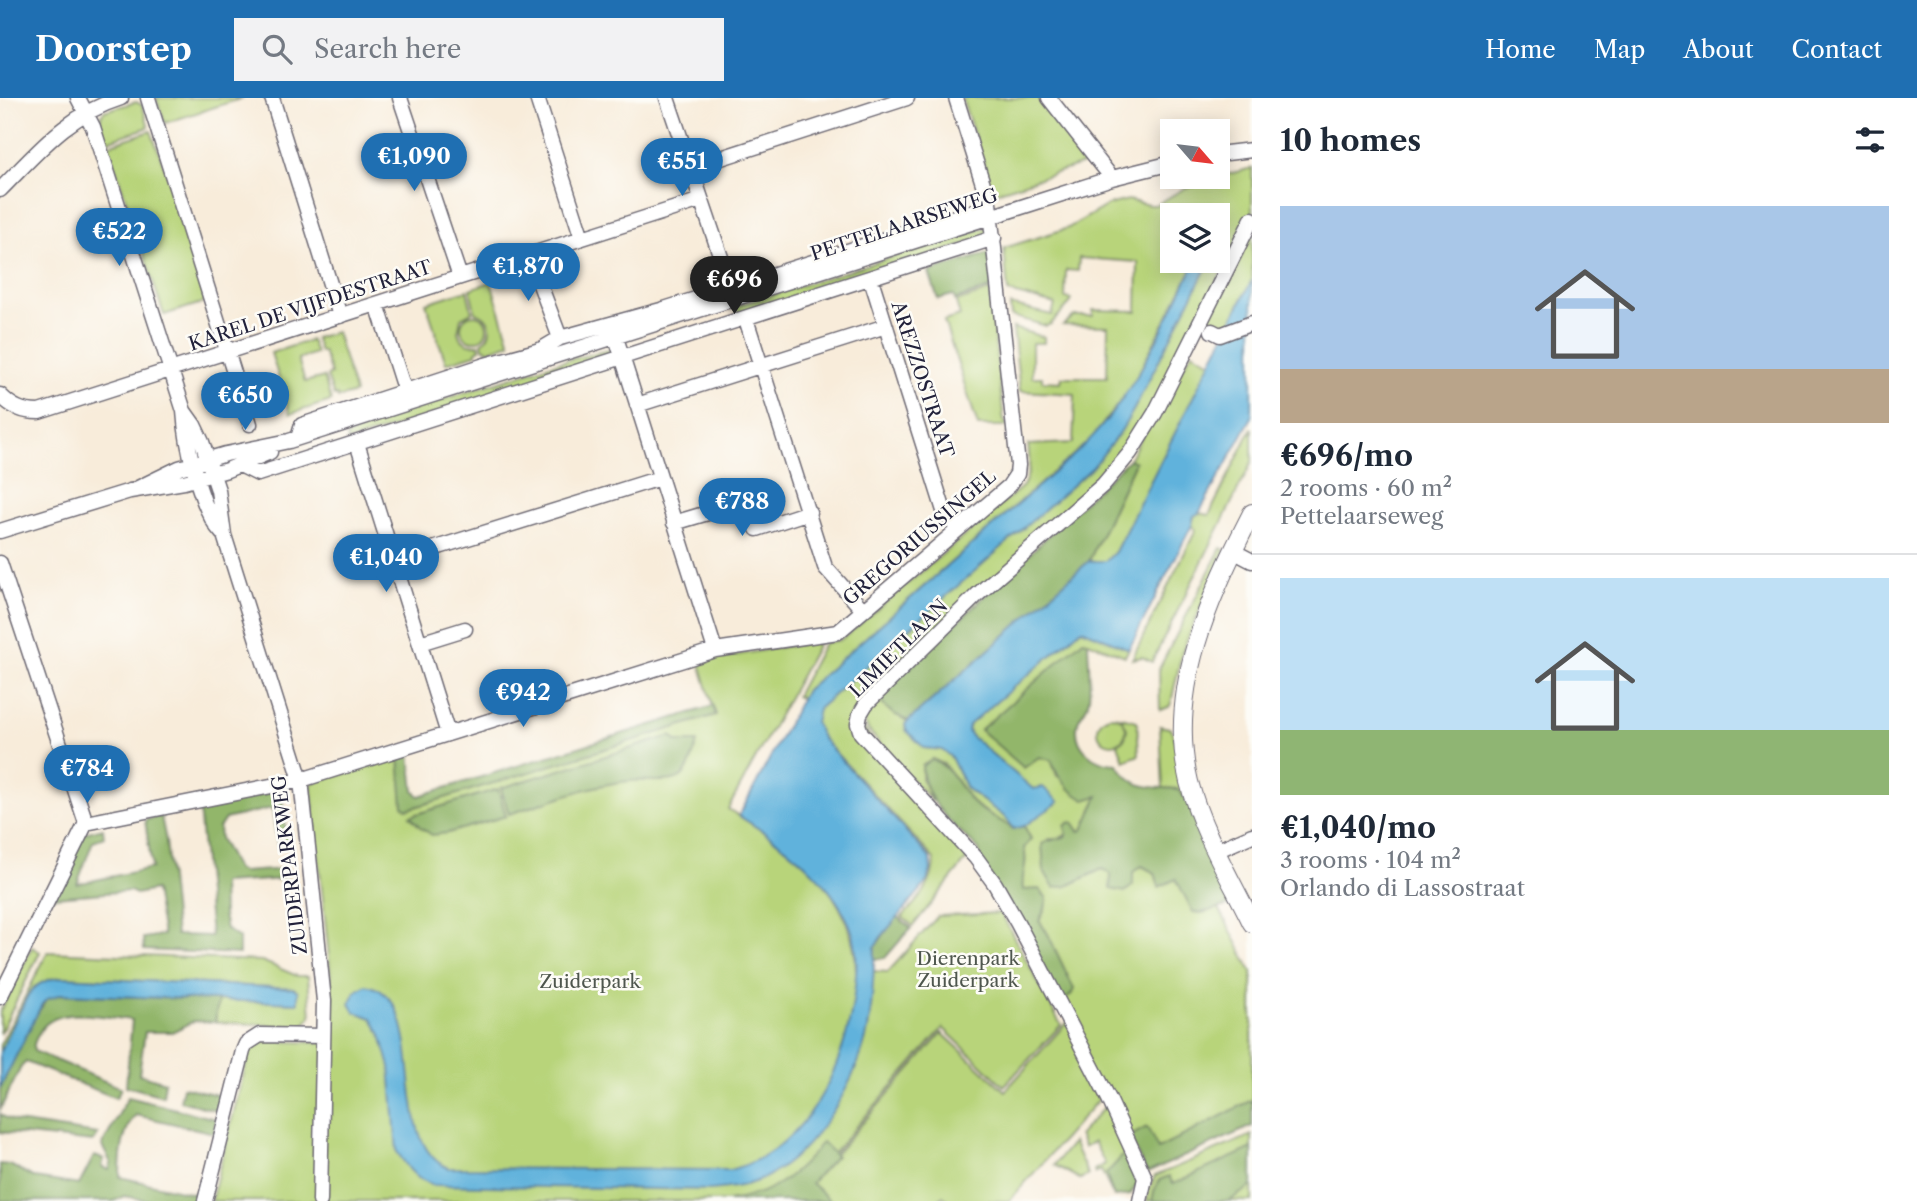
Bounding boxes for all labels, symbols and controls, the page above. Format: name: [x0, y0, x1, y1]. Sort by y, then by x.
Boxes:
search box: [234, 18, 724, 81]
text: Doorstep: [35, 29, 192, 70]
icon: search: [258, 30, 296, 68]
text: Search here: [314, 33, 461, 65]
text: Home: [1485, 35, 1556, 64]
text: Map: [1594, 35, 1645, 64]
text: About: [1683, 35, 1754, 64]
text: Contact: [1792, 35, 1882, 64]
north arrow: [1160, 119, 1230, 189]
map controls: [1160, 119, 1230, 273]
icon: filters: [1851, 121, 1889, 159]
text: 10 homes: [1280, 122, 1421, 159]
pin: €1,090: [357, 134, 471, 193]
pin: €551: [641, 139, 723, 198]
text: €1,090: [377, 142, 451, 170]
text: €551: [657, 147, 707, 175]
street label: PETTELAARSEWEG: [808, 183, 1001, 266]
button: layers: [1160, 203, 1230, 273]
pin: €522: [78, 208, 160, 268]
text: €522: [92, 217, 146, 245]
pin: €1,870: [471, 244, 585, 303]
icon: home: [1522, 251, 1648, 377]
text: €1,870: [492, 252, 564, 280]
street label: KAREL DE VIJFDESTRAAT: [186, 255, 435, 356]
pin: €696: [693, 256, 775, 316]
text: €696: [706, 265, 762, 293]
street label: AREZZOSTRAAT: [886, 297, 959, 461]
pin: €650: [204, 372, 286, 432]
text: €650: [217, 381, 273, 409]
text: €696/mo: [1280, 437, 1413, 474]
street label: GREGORIUSSINGEL: [838, 464, 1001, 610]
text: 2 rooms · 60 m²: [1280, 474, 1452, 502]
pin: €788: [701, 478, 783, 538]
text: €788: [715, 487, 769, 515]
text: Pettelaarseweg: [1280, 502, 1443, 530]
pin: €1,040: [329, 534, 443, 594]
text: €1,040: [349, 543, 423, 571]
street label: LIMIETLAAN: [844, 594, 952, 702]
icon: home: [1522, 623, 1648, 749]
pin: €942: [482, 670, 564, 729]
text: €942: [495, 678, 551, 706]
pin: €784: [46, 746, 128, 805]
text: €784: [60, 754, 114, 782]
street label: ZUIDERPARKWEG: [267, 774, 312, 956]
text: €1,040/mo: [1280, 809, 1436, 846]
text: 3 rooms · 104 m²: [1280, 846, 1461, 874]
text: Orlando di Lassostraat: [1280, 874, 1525, 902]
park label: Dierenpark Zuiderpark: [917, 947, 1020, 992]
park label: Zuiderpark: [539, 970, 642, 993]

